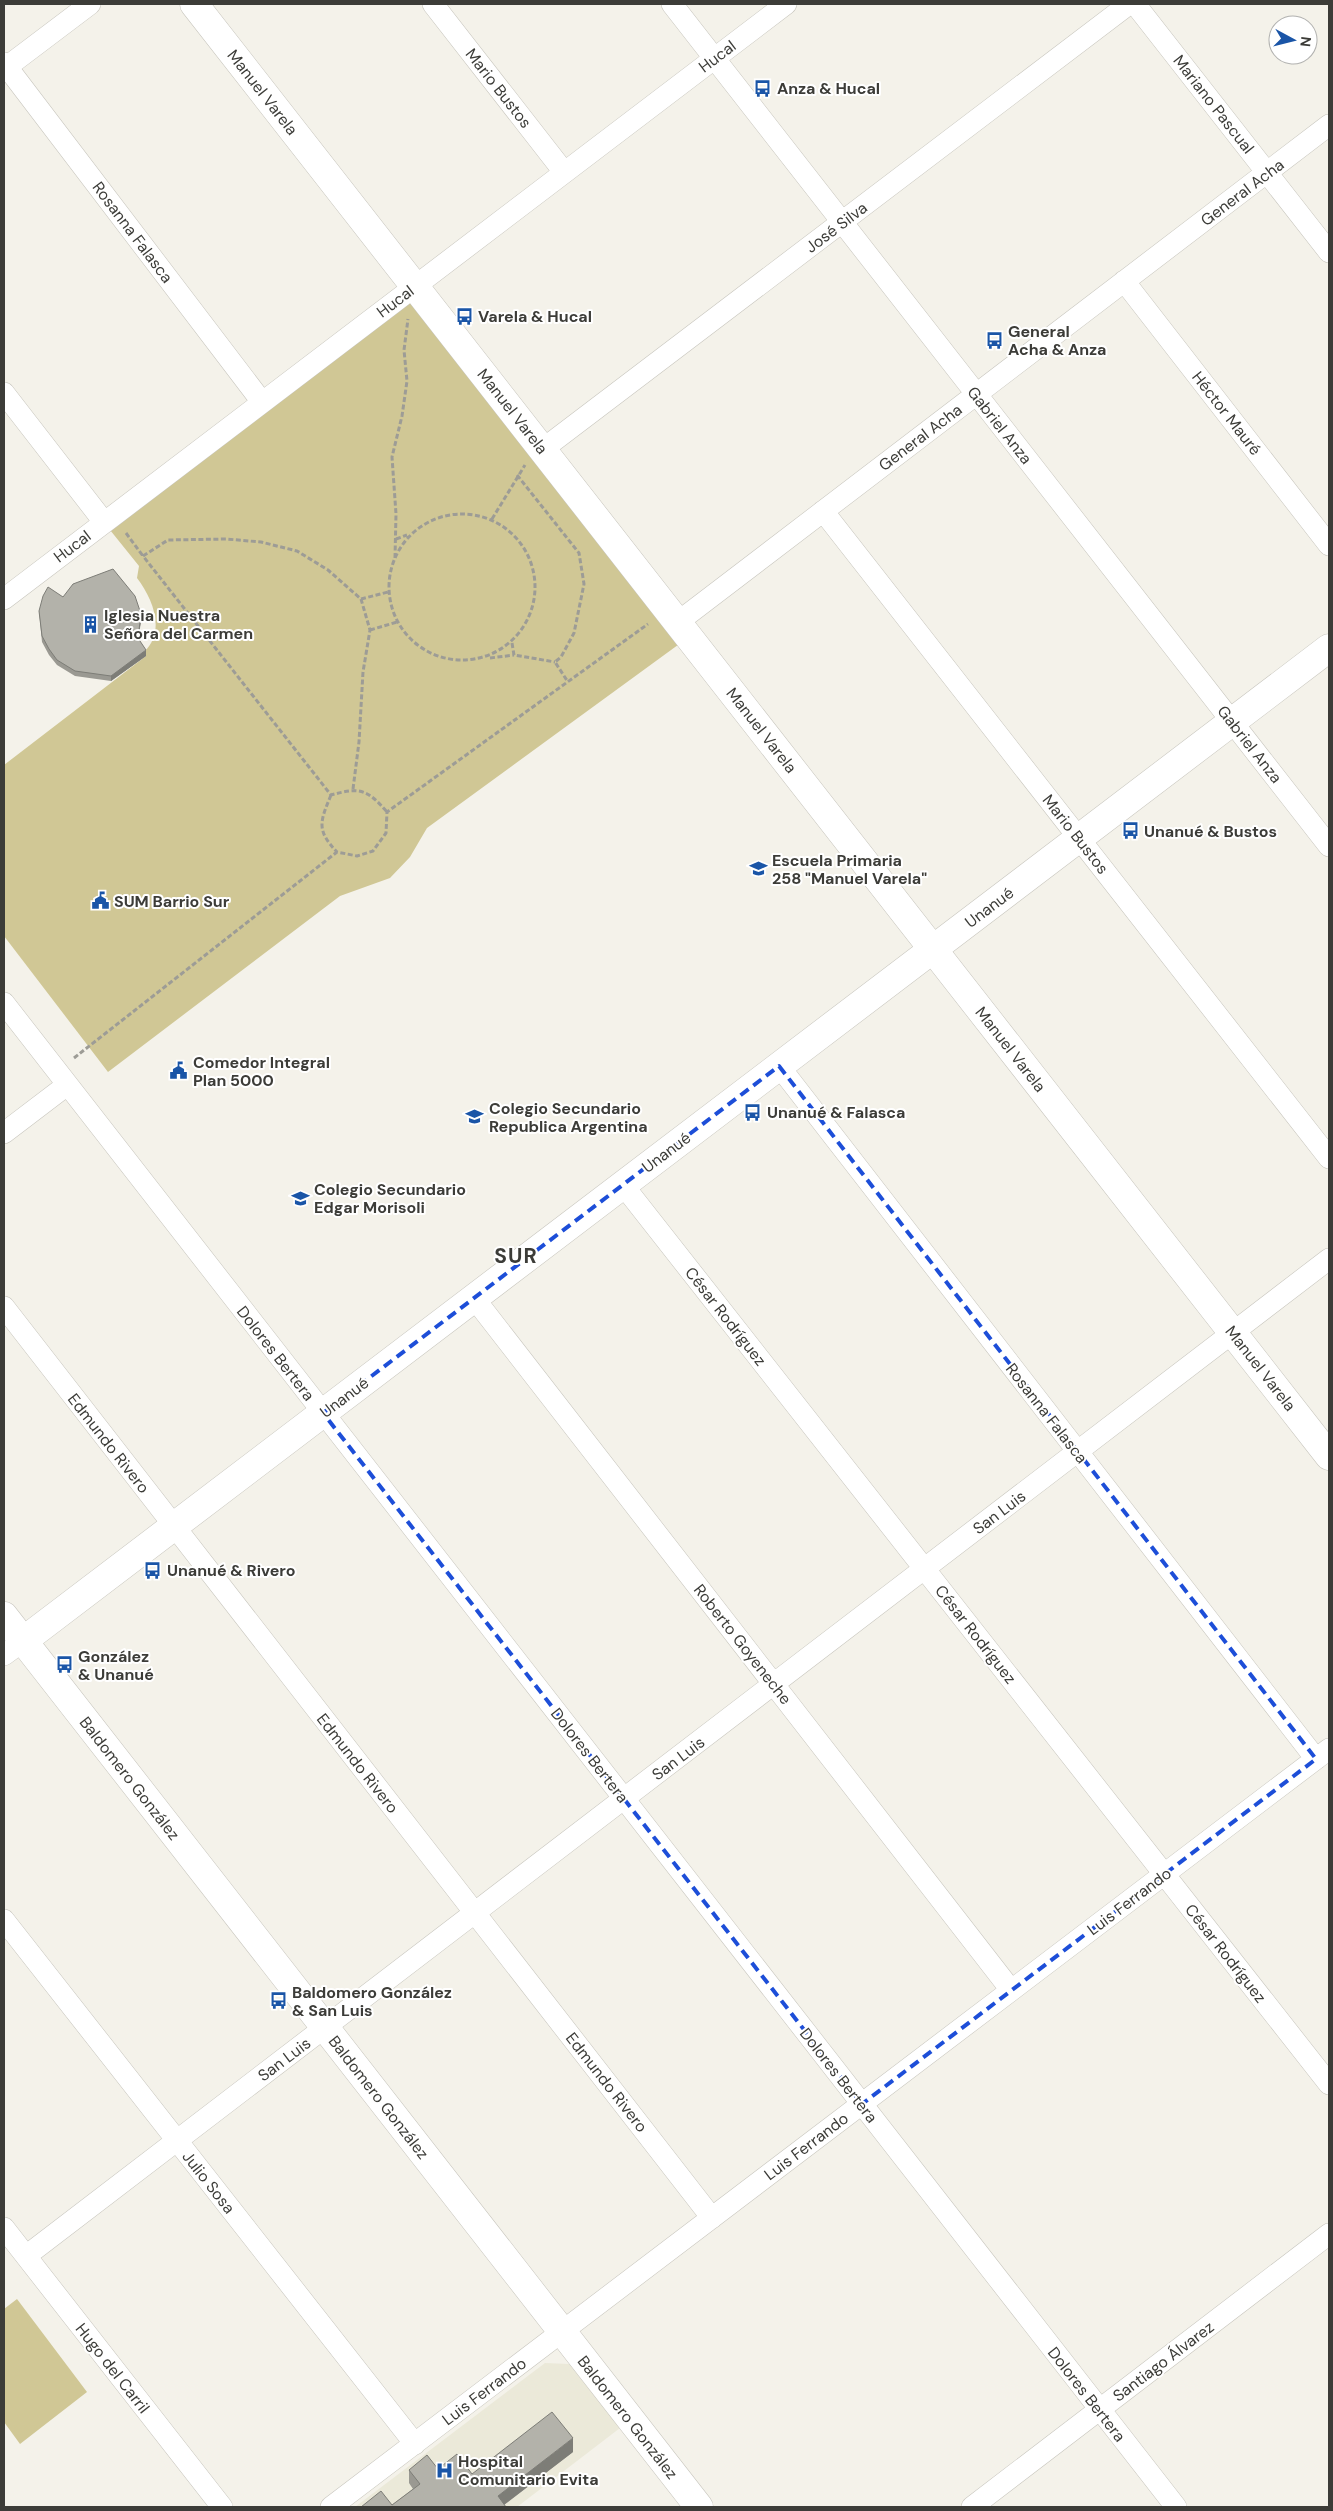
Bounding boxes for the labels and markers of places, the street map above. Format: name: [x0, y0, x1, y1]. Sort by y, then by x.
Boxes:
bus stop icon: Anza & Hucal: [753, 78, 773, 98]
place label: Anza & Hucal: [777, 78, 880, 99]
bus stop icon: Varela & Hucal: [454, 306, 474, 326]
place label: Varela & Hucal: [478, 306, 592, 327]
place label: General Acha & Anza: [1008, 321, 1106, 360]
bus stop icon: General Acha & Anza: [984, 330, 1004, 350]
place label: Iglesia Nuestra Señora del Carmen: [104, 605, 253, 644]
building icon: Iglesia Nuestra Señora del Carmen: [80, 614, 100, 634]
bus stop icon: Unanué & Bustos: [1120, 821, 1140, 841]
place label: Unanué & Bustos: [1144, 821, 1277, 842]
place label: Escuela Primaria 258 "Manuel Varela": [772, 850, 927, 889]
school or university icon: Escuela Primaria 258 "Manuel Varela": [748, 859, 768, 879]
public building icon: SUM Barrio Sur: [90, 891, 110, 911]
place label: SUM Barrio Sur: [114, 891, 230, 912]
place label: Comedor Integral Plan 5000: [193, 1052, 330, 1091]
public building icon: Comedor Integral Plan 5000: [169, 1061, 189, 1081]
place label: Colegio Secundario Republica Argentina: [489, 1098, 648, 1137]
bus stop icon: Unanué & Falasca: [743, 1102, 763, 1122]
place label: Unanué & Falasca: [767, 1102, 905, 1123]
school or university icon: Colegio Secundario Republica Argentina: [465, 1107, 485, 1127]
place label: Colegio Secundario Edgar Morisoli: [314, 1179, 466, 1218]
school or university icon: Colegio Secundario Edgar Morisoli: [290, 1188, 310, 1208]
bus stop icon: Unanué & Rivero: [143, 1560, 163, 1580]
place label: Unanué & Rivero: [167, 1560, 296, 1581]
place label: González & Unanué: [78, 1646, 154, 1685]
bus stop icon: González & Unanué: [54, 1655, 74, 1675]
place label: Baldomero González & San Luis: [292, 1982, 452, 2021]
bus stop icon: Baldomero González & San Luis: [268, 1991, 288, 2011]
place label: Hospital Comunitario Evita: [458, 2451, 599, 2490]
hospital icon: Hospital Comunitario Evita: [434, 2460, 454, 2480]

